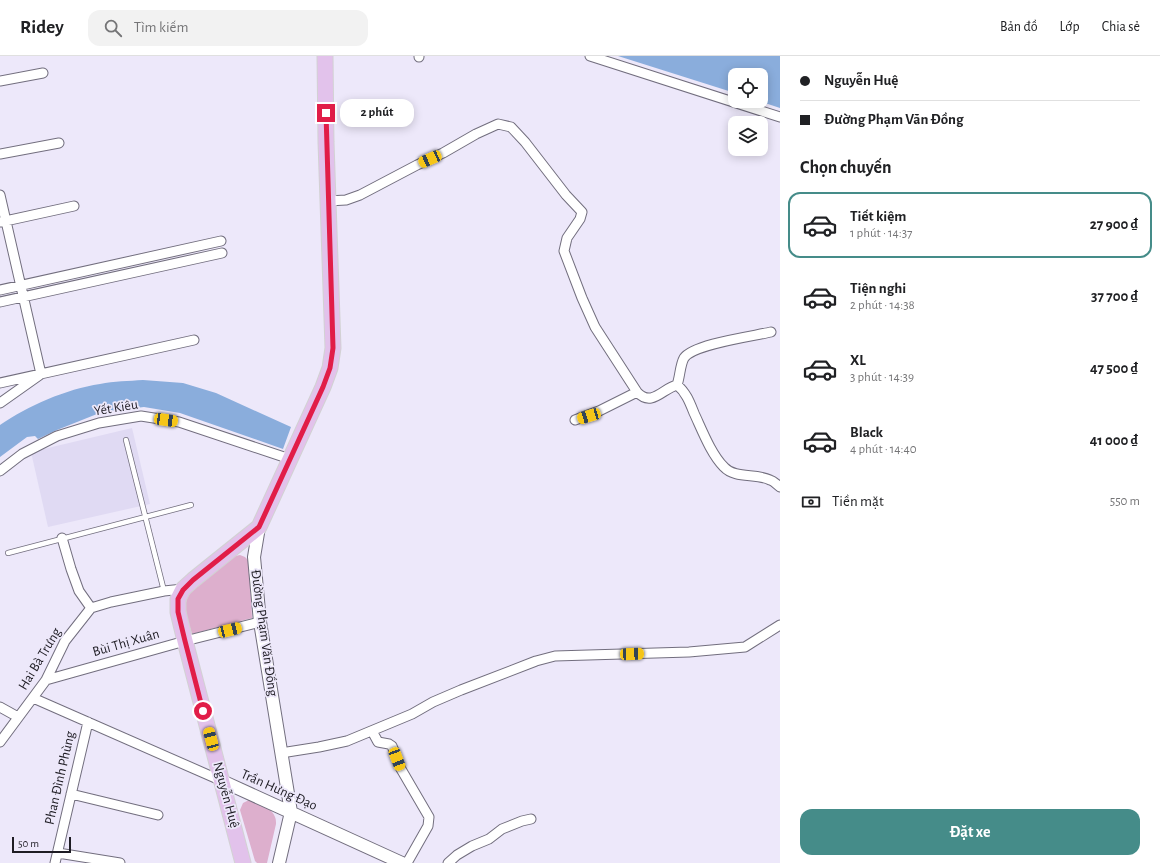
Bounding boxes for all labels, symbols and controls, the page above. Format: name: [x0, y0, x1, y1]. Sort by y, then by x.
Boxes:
search box: [88, 10, 368, 46]
icon: search: [102, 17, 124, 39]
text: Ridey: [20, 18, 64, 37]
text: Tìm kiếm: [134, 20, 188, 35]
text: Bản đồ: [1000, 20, 1038, 34]
text: Lớp: [1060, 20, 1080, 34]
text: Chia sẻ: [1102, 20, 1140, 34]
map controls: [728, 68, 768, 156]
button: locate: [728, 68, 768, 108]
text: Nguyễn Huệ: [824, 73, 898, 88]
callout: 2 phút: [340, 99, 414, 127]
route end: [317, 104, 335, 122]
text: 2 phút: [361, 106, 393, 119]
text: Đường Phạm Văn Đồng: [824, 112, 964, 127]
button: layers: [728, 116, 768, 156]
car: [417, 149, 443, 169]
text: Chọn chuyến: [800, 159, 892, 177]
icon: car: [802, 207, 838, 243]
text: Tiết kiệm: [850, 209, 906, 224]
text: 27 900 ₫: [1090, 217, 1138, 232]
text: 1 phút · 14:37: [850, 227, 913, 240]
icon: car: [802, 279, 838, 315]
text: Tiện nghi: [850, 281, 906, 296]
text: 37 700 ₫: [1091, 289, 1138, 304]
text: 2 phút · 14:38: [850, 299, 915, 312]
icon: car: [802, 351, 838, 387]
text: XL: [850, 353, 866, 368]
text: 47 500 ₫: [1090, 361, 1138, 376]
text: 3 phút · 14:39: [850, 371, 914, 384]
street label: Yết Kiêu: [93, 397, 139, 418]
car: [576, 407, 602, 425]
car: [153, 412, 179, 428]
icon: car: [802, 423, 838, 459]
text: Black: [850, 425, 883, 440]
text: 41 000 ₫: [1090, 433, 1138, 448]
text: 4 phút · 14:40: [850, 443, 917, 456]
icon: cash: [800, 491, 822, 513]
text: Tiền mặt: [832, 494, 884, 509]
text: 550 m: [1110, 495, 1140, 508]
street label: Đường Phạm Văn Đồng: [248, 569, 281, 697]
car: [217, 621, 243, 639]
street label: Hai Bà Trưng: [16, 625, 64, 692]
street label: Bùi Thị Xuân: [91, 627, 161, 659]
car: [620, 648, 644, 660]
route start: [194, 702, 212, 720]
car: [202, 726, 220, 752]
street label: Phan Đình Phùng: [42, 730, 78, 826]
car: [387, 746, 407, 772]
street label: Nguyễn Huệ: [210, 760, 243, 830]
street label: Trần Hưng Đạo: [239, 766, 320, 813]
button: Đặt xe: [800, 809, 1140, 855]
scale bar: [12, 835, 71, 854]
text: 50 m: [18, 838, 39, 849]

